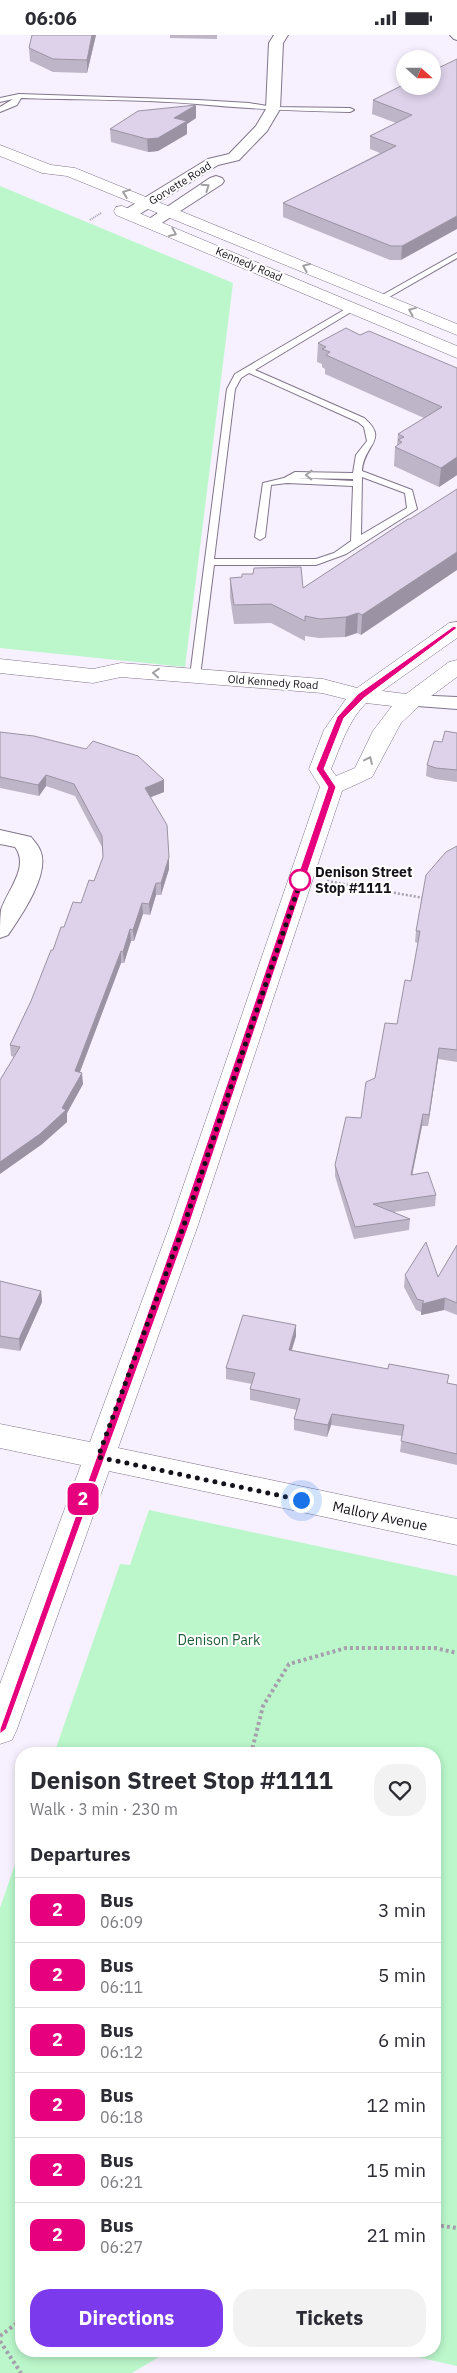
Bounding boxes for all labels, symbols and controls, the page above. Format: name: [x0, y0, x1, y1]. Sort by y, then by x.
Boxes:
text: 06:06: [25, 6, 77, 30]
north arrow: [396, 50, 441, 95]
map controls: [396, 50, 441, 95]
street label: Gorvette Road: [146, 158, 214, 208]
one-way arrow: [201, 184, 210, 193]
one-way arrow: [122, 189, 130, 199]
one-way arrow: [168, 226, 177, 237]
street label: Kennedy Road: [214, 244, 284, 284]
one-way arrow: [302, 262, 311, 273]
one-way arrow: [408, 307, 417, 317]
one-way arrow: [305, 470, 313, 480]
one-way arrow: [152, 668, 160, 679]
street label: Old Kennedy Road: [227, 672, 319, 692]
one-way arrow: [363, 756, 374, 765]
place label: Denison Street Stop #1111: [315, 863, 412, 897]
marker: Denison Street Stop #1111: [289, 869, 311, 891]
line badge: 2: [67, 1483, 99, 1515]
text: 2: [78, 1487, 88, 1510]
your location: [289, 1488, 314, 1513]
street label: Mallory Avenue: [331, 1497, 429, 1535]
park label: Denison Park: [178, 1631, 261, 1649]
text: Denison Street Stop #1111: [30, 1764, 333, 1796]
button: heart: [374, 1764, 426, 1816]
text: Walk · 3 min · 230 m: [30, 1799, 178, 1819]
text: Departures: [30, 1842, 130, 1866]
text: Bus: [100, 1888, 134, 1912]
text: 2: [52, 1898, 63, 1921]
text: 3 min: [378, 1898, 426, 1922]
text: 06:09: [100, 1912, 143, 1932]
text: Bus: [100, 1953, 134, 1977]
text: 2: [52, 1963, 63, 1986]
text: 5 min: [378, 1963, 426, 1987]
text: 06:11: [100, 1977, 143, 1997]
text: Bus: [100, 2018, 134, 2042]
text: 2: [52, 2028, 63, 2051]
text: 6 min: [378, 2028, 426, 2052]
text: 06:12: [100, 2042, 143, 2062]
text: Bus: [100, 2083, 134, 2107]
text: 2: [52, 2093, 63, 2116]
text: 12 min: [367, 2093, 426, 2117]
text: 06:18: [100, 2107, 143, 2127]
text: Bus: [100, 2148, 134, 2172]
text: 2: [52, 2158, 63, 2181]
text: 15 min: [367, 2158, 426, 2182]
text: 06:21: [100, 2172, 143, 2192]
text: Bus: [100, 2213, 134, 2237]
text: 2: [52, 2223, 63, 2246]
text: 21 min: [367, 2223, 426, 2247]
text: 06:27: [100, 2237, 143, 2257]
button: Directions: [30, 2289, 223, 2347]
button: Tickets: [233, 2289, 426, 2347]

